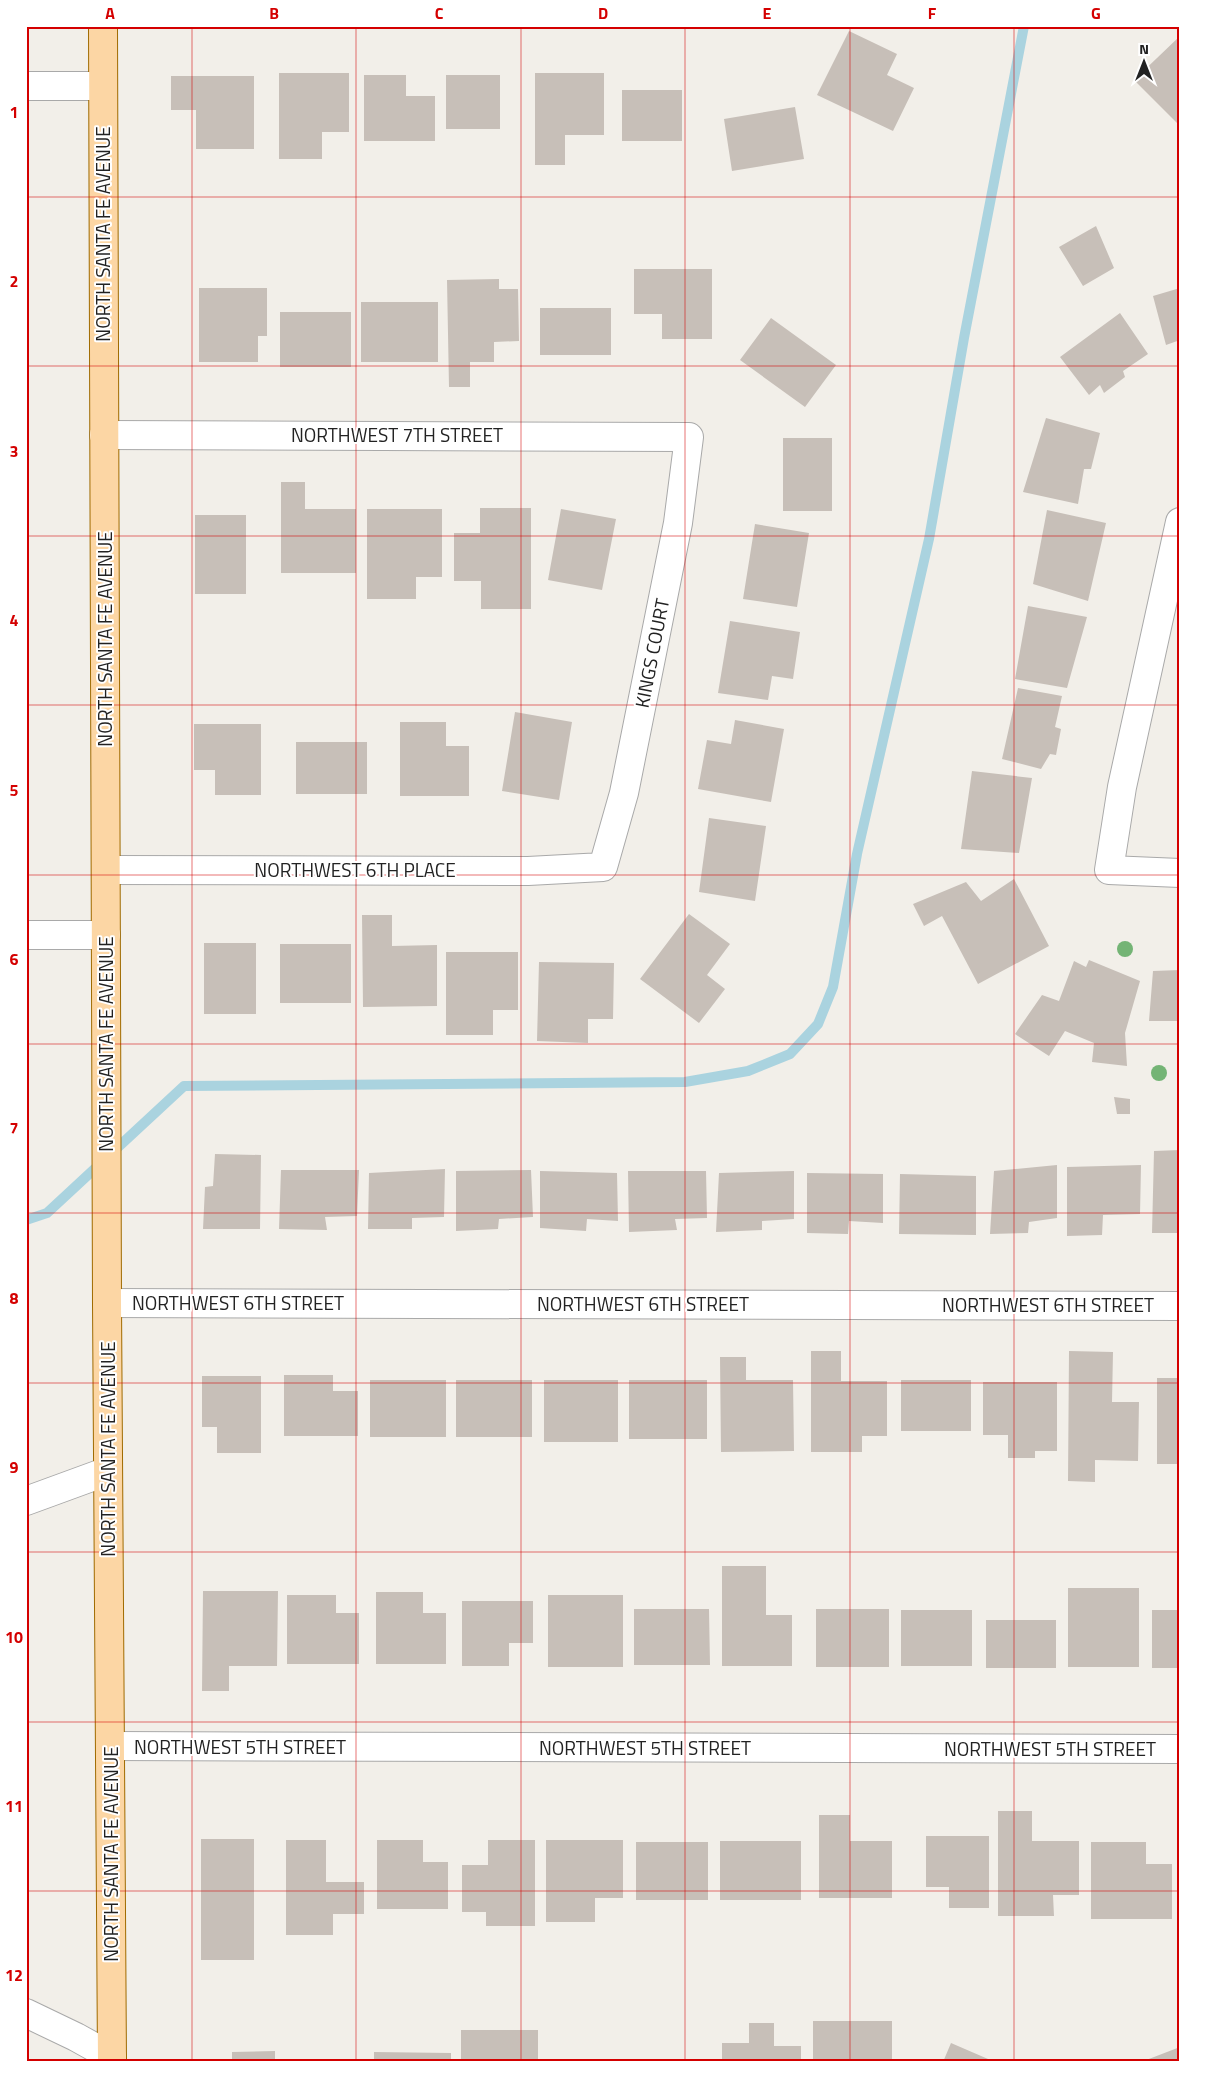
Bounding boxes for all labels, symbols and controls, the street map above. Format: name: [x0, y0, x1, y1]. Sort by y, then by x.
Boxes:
text: A: [105, 1, 115, 25]
text: B: [269, 1, 279, 25]
text: C: [435, 1, 444, 25]
text: D: [598, 1, 608, 25]
text: E: [763, 1, 772, 25]
text: F: [928, 1, 937, 25]
text: G: [1091, 1, 1101, 25]
north arrow: [1118, 38, 1168, 88]
text: N: [1139, 38, 1149, 59]
text: 1: [10, 100, 18, 124]
street label: NORTH SANTA FE AVENUE: [88, 126, 117, 342]
text: 2: [10, 269, 18, 293]
street label: NORTHWEST 7TH STREET: [291, 420, 503, 449]
text: 3: [10, 439, 18, 463]
street label: NORTH SANTA FE AVENUE: [90, 531, 119, 747]
street label: KINGS COURT: [627, 596, 676, 710]
text: 4: [10, 608, 19, 632]
text: 5: [10, 778, 19, 802]
street label: NORTHWEST 6TH PLACE: [254, 855, 456, 884]
street label: NORTH SANTA FE AVENUE: [91, 936, 120, 1152]
text: 6: [10, 947, 19, 971]
text: 7: [10, 1116, 18, 1140]
text: 8: [10, 1286, 19, 1310]
street label: NORTHWEST 6TH STREET: [132, 1288, 344, 1317]
street label: NORTHWEST 6TH STREET: [537, 1289, 749, 1318]
street label: NORTHWEST 6TH STREET: [942, 1290, 1154, 1319]
street label: NORTH SANTA FE AVENUE: [93, 1341, 122, 1557]
text: 9: [10, 1455, 19, 1479]
text: 10: [5, 1625, 23, 1649]
street label: NORTHWEST 5TH STREET: [134, 1732, 346, 1761]
street label: NORTHWEST 5TH STREET: [539, 1733, 751, 1762]
street label: NORTHWEST 5TH STREET: [944, 1734, 1156, 1763]
street label: NORTH SANTA FE AVENUE: [96, 1746, 125, 1962]
text: 11: [5, 1794, 23, 1818]
text: 12: [5, 1963, 23, 1987]

